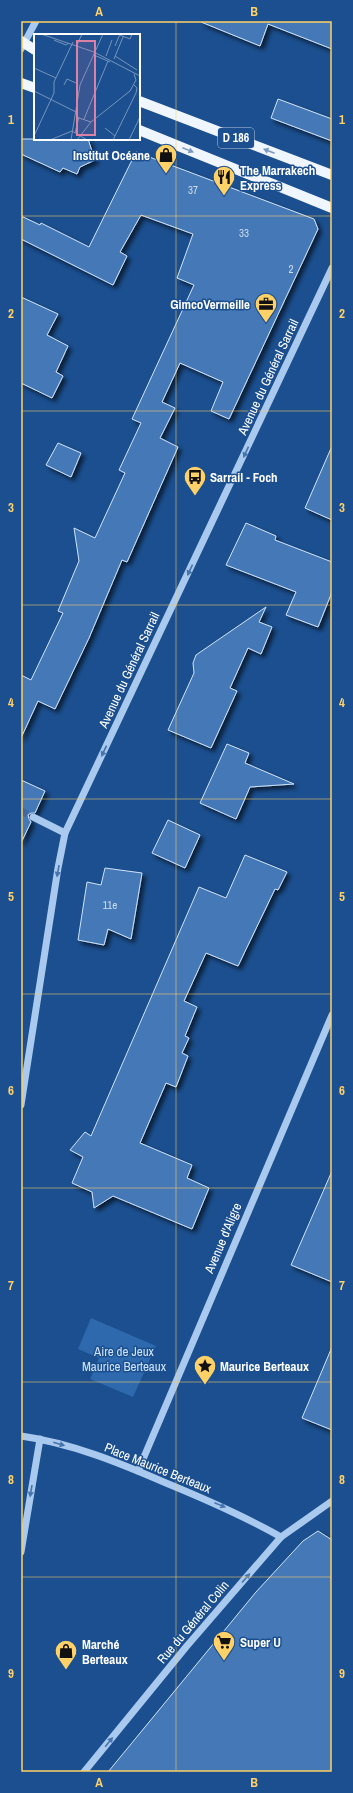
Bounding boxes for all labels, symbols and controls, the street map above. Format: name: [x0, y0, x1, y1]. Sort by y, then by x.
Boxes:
text: A: [95, 3, 103, 20]
text: B: [250, 3, 258, 20]
inset map: [34, 34, 140, 140]
text: 1: [8, 111, 14, 128]
text: 1: [339, 111, 345, 128]
road number: D 186: [218, 128, 254, 148]
shop icon: Institut Océane: [153, 142, 179, 175]
place label: Institut Océane: [73, 147, 150, 164]
one-way arrow: [183, 147, 195, 153]
one-way arrow: [263, 147, 275, 153]
place label: The Marrakech Express: [240, 162, 315, 194]
restaurant icon: The Marrakech Express: [211, 164, 237, 197]
house number: 37: [188, 183, 198, 197]
house number: 33: [239, 226, 249, 240]
house number: 2: [288, 262, 294, 276]
office icon: GimcoVermeille: [253, 291, 279, 324]
place label: GimcoVermeille: [170, 296, 250, 313]
text: 2: [8, 305, 14, 322]
text: 2: [339, 305, 345, 322]
street label: Avenue du Général Sarrail: [233, 316, 302, 439]
one-way arrow: [243, 447, 249, 458]
bus stop icon: Sarrail - Foch: [182, 464, 208, 497]
place label: Sarrail - Foch: [210, 469, 278, 486]
text: 3: [8, 499, 14, 516]
text: 3: [339, 499, 345, 516]
one-way arrow: [187, 564, 193, 575]
street label: Avenue du Général Sarrail: [94, 609, 163, 732]
text: 4: [8, 694, 14, 711]
text: 4: [339, 694, 345, 711]
one-way arrow: [101, 745, 107, 756]
one-way arrow: [54, 865, 60, 877]
text: 5: [8, 888, 14, 905]
text: 5: [339, 888, 345, 905]
house number: 11e: [103, 898, 117, 912]
text: 6: [8, 1082, 14, 1099]
text: 6: [339, 1082, 345, 1099]
street label: Avenue d'Aligre: [200, 1200, 245, 1277]
text: 7: [8, 1277, 14, 1294]
text: 7: [339, 1277, 345, 1294]
park label: Aire de Jeux Maurice Berteaux: [82, 1343, 167, 1375]
place icon: Maurice Berteaux: [192, 1353, 218, 1386]
place label: Maurice Berteaux: [220, 1358, 309, 1375]
street label: Place Maurice Berteaux: [102, 1439, 215, 1497]
one-way arrow: [53, 1441, 65, 1447]
text: 8: [8, 1471, 14, 1488]
text: 8: [339, 1471, 345, 1488]
one-way arrow: [28, 1485, 34, 1497]
one-way arrow: [214, 1502, 225, 1508]
one-way arrow: [242, 1573, 251, 1583]
street label: Rue du Général Colin: [153, 1577, 233, 1667]
supermarket icon: Super U: [211, 1629, 237, 1662]
place label: Super U: [240, 1634, 281, 1651]
place label: Marché Berteaux: [82, 1636, 128, 1668]
shop icon: Marché Berteaux: [53, 1638, 79, 1671]
text: 9: [8, 1665, 14, 1682]
text: 9: [339, 1665, 345, 1682]
one-way arrow: [104, 1736, 113, 1747]
text: A: [95, 1774, 103, 1791]
text: B: [250, 1774, 258, 1791]

